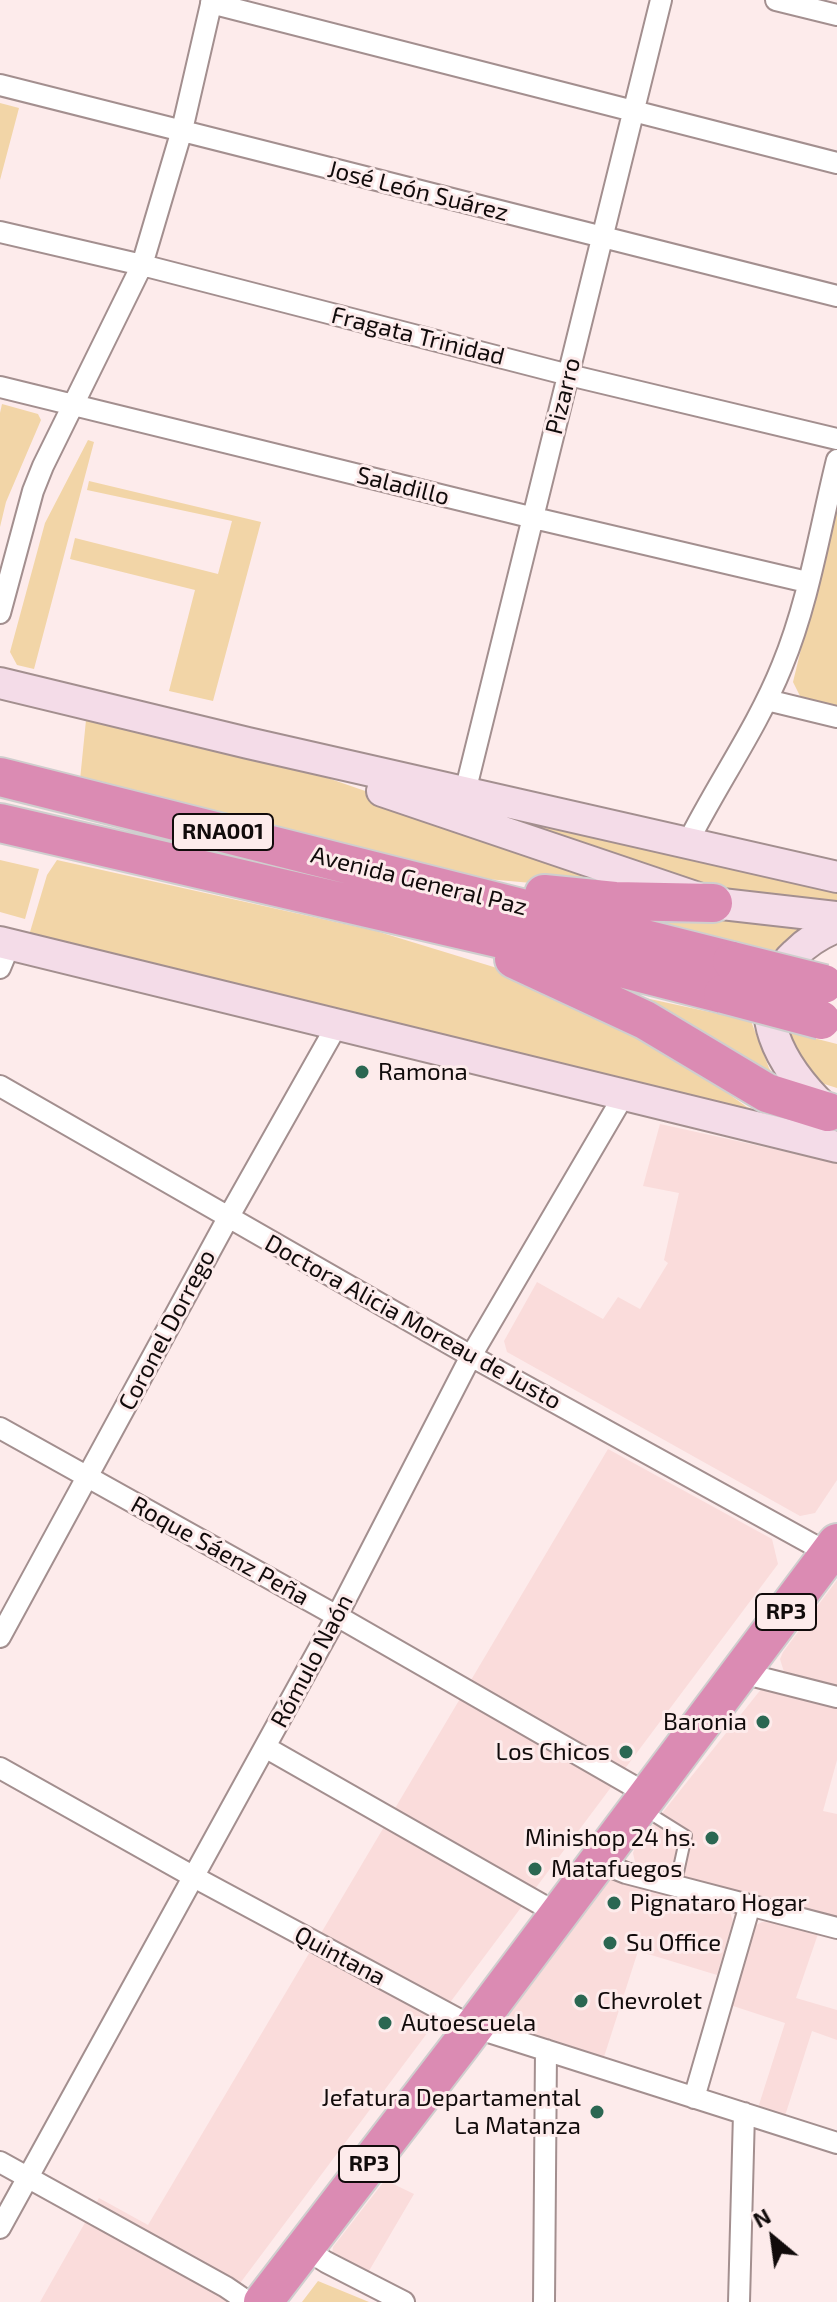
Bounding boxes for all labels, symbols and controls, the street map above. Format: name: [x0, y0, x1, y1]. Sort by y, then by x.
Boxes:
street label: José León Suárez: [325, 155, 511, 227]
street label: Fragata Trinidad: [328, 301, 508, 371]
street label: Pizarro: [540, 355, 586, 437]
street label: Saladillo: [354, 461, 452, 511]
road number: RNA001: [173, 814, 273, 850]
street label: Avenida General Paz: [308, 840, 530, 922]
place label: Ramona: [378, 1058, 468, 1086]
marker: Ramona: [353, 1063, 371, 1081]
street label: Doctora Alicia Moreau de Justo: [260, 1228, 566, 1416]
street label: Coronel Dorrego: [113, 1245, 221, 1415]
street label: Roque Sáenz Peña: [126, 1490, 314, 1612]
street label: Rómulo Naón: [265, 1589, 359, 1733]
road number: RP3: [756, 1594, 816, 1630]
place label: Baronia: [663, 1708, 747, 1736]
marker: Baronia: [754, 1713, 772, 1731]
place label: Los Chicos: [496, 1738, 610, 1766]
marker: Los Chicos: [617, 1743, 635, 1761]
place label: Minishop 24 hs.: [525, 1824, 696, 1852]
marker: Minishop 24 hs.: [703, 1829, 721, 1847]
place label: Matafuegos: [551, 1855, 682, 1883]
marker: Matafuegos: [526, 1860, 544, 1878]
place label: Pignataro Hogar: [630, 1889, 807, 1917]
marker: Pignataro Hogar: [605, 1894, 623, 1912]
street label: Quintana: [290, 1920, 390, 1992]
place label: Su Office: [626, 1929, 721, 1957]
marker: Su Office: [601, 1934, 619, 1952]
place label: Chevrolet: [597, 1987, 702, 2015]
marker: Chevrolet: [572, 1992, 590, 2010]
place label: Autoescuela: [401, 2009, 536, 2037]
marker: Autoescuela: [376, 2014, 394, 2032]
place label: Jefatura Departamental La Matanza: [322, 2084, 581, 2140]
marker: Jefatura Departamental La Matanza: [588, 2103, 606, 2121]
road number: RP3: [339, 2146, 399, 2182]
north arrow: [733, 2198, 813, 2278]
text: N: [748, 2202, 775, 2232]

